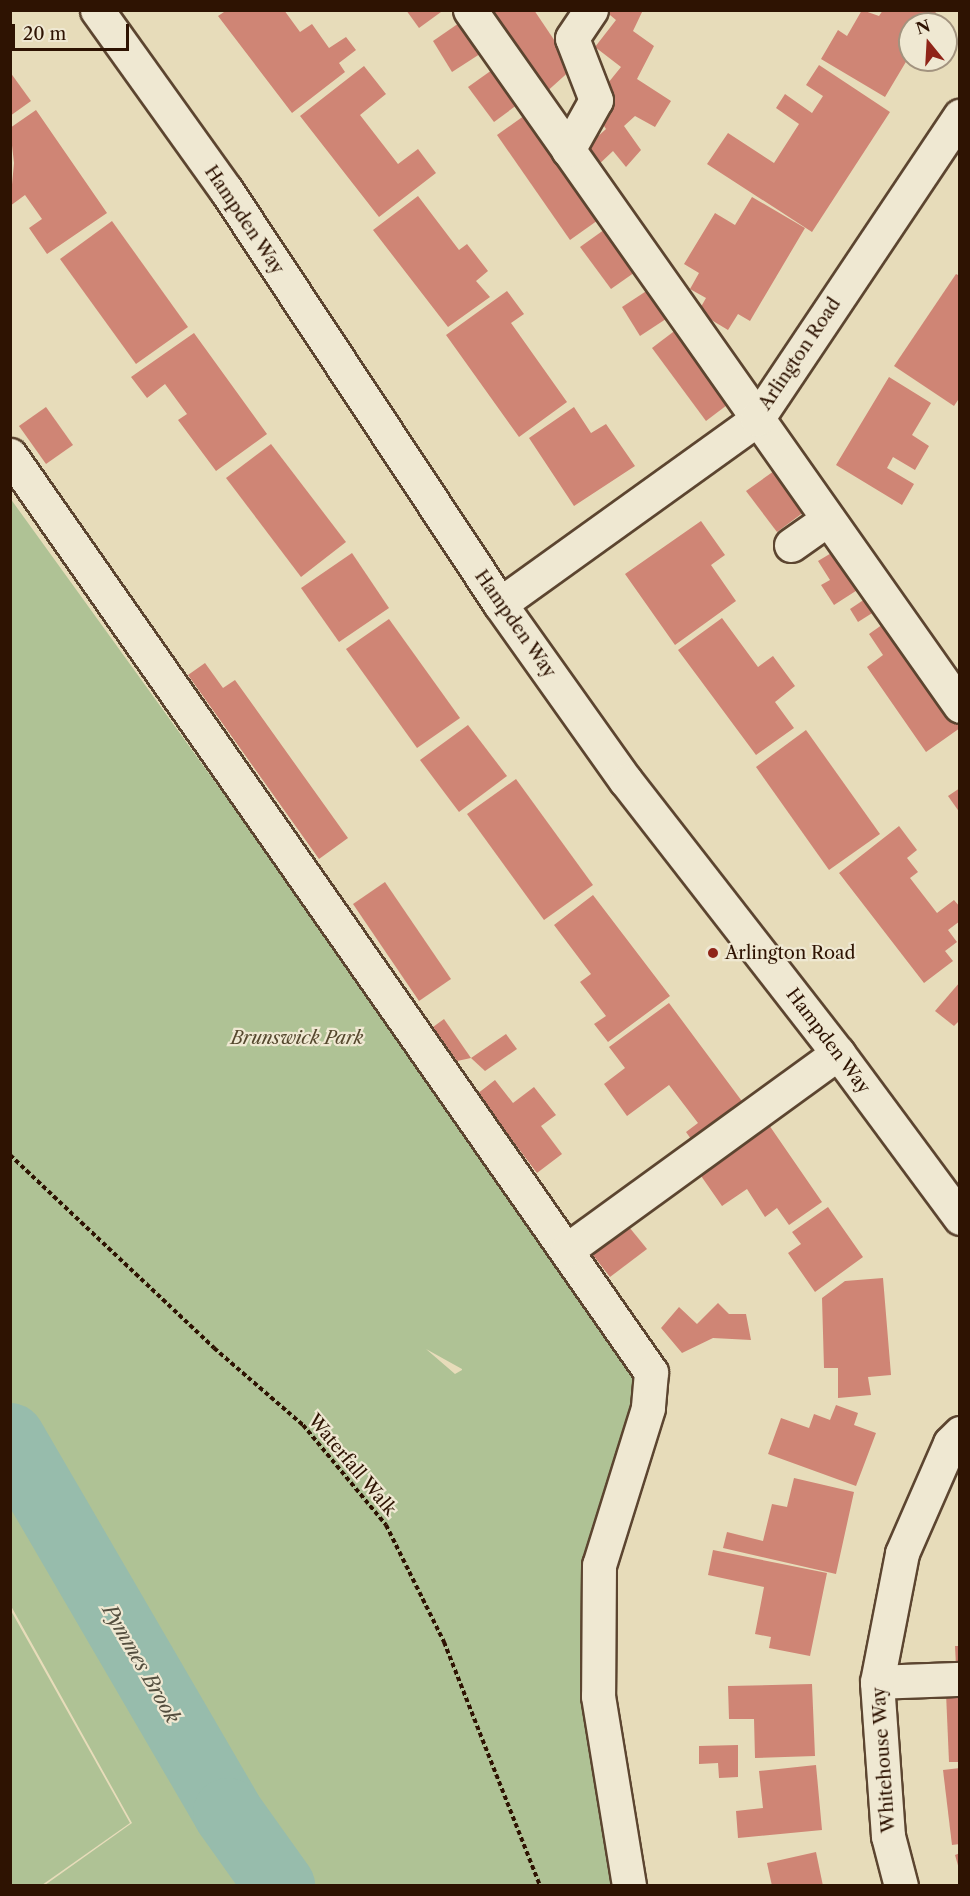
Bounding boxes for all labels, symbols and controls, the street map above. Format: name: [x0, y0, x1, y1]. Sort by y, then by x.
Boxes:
scale bar: [15, 12, 132, 50]
north arrow: [898, 12, 958, 72]
text: N: [913, 15, 933, 38]
text: 20 m: [23, 23, 66, 45]
street label: Hampden Way: [200, 161, 288, 279]
street label: Arlington Road: [755, 294, 845, 414]
street label: Hampden Way: [470, 566, 560, 682]
place label: Arlington Road: [725, 942, 855, 964]
marker: Arlington Road: [706, 946, 720, 960]
street label: Hampden Way: [781, 984, 875, 1098]
park label: Brunswick Park: [231, 1027, 363, 1049]
street label: Waterfall Walk: [303, 1410, 401, 1520]
water label: Pymmes Brook: [97, 1600, 185, 1728]
street label: Whitehouse Way: [868, 1686, 900, 1834]

